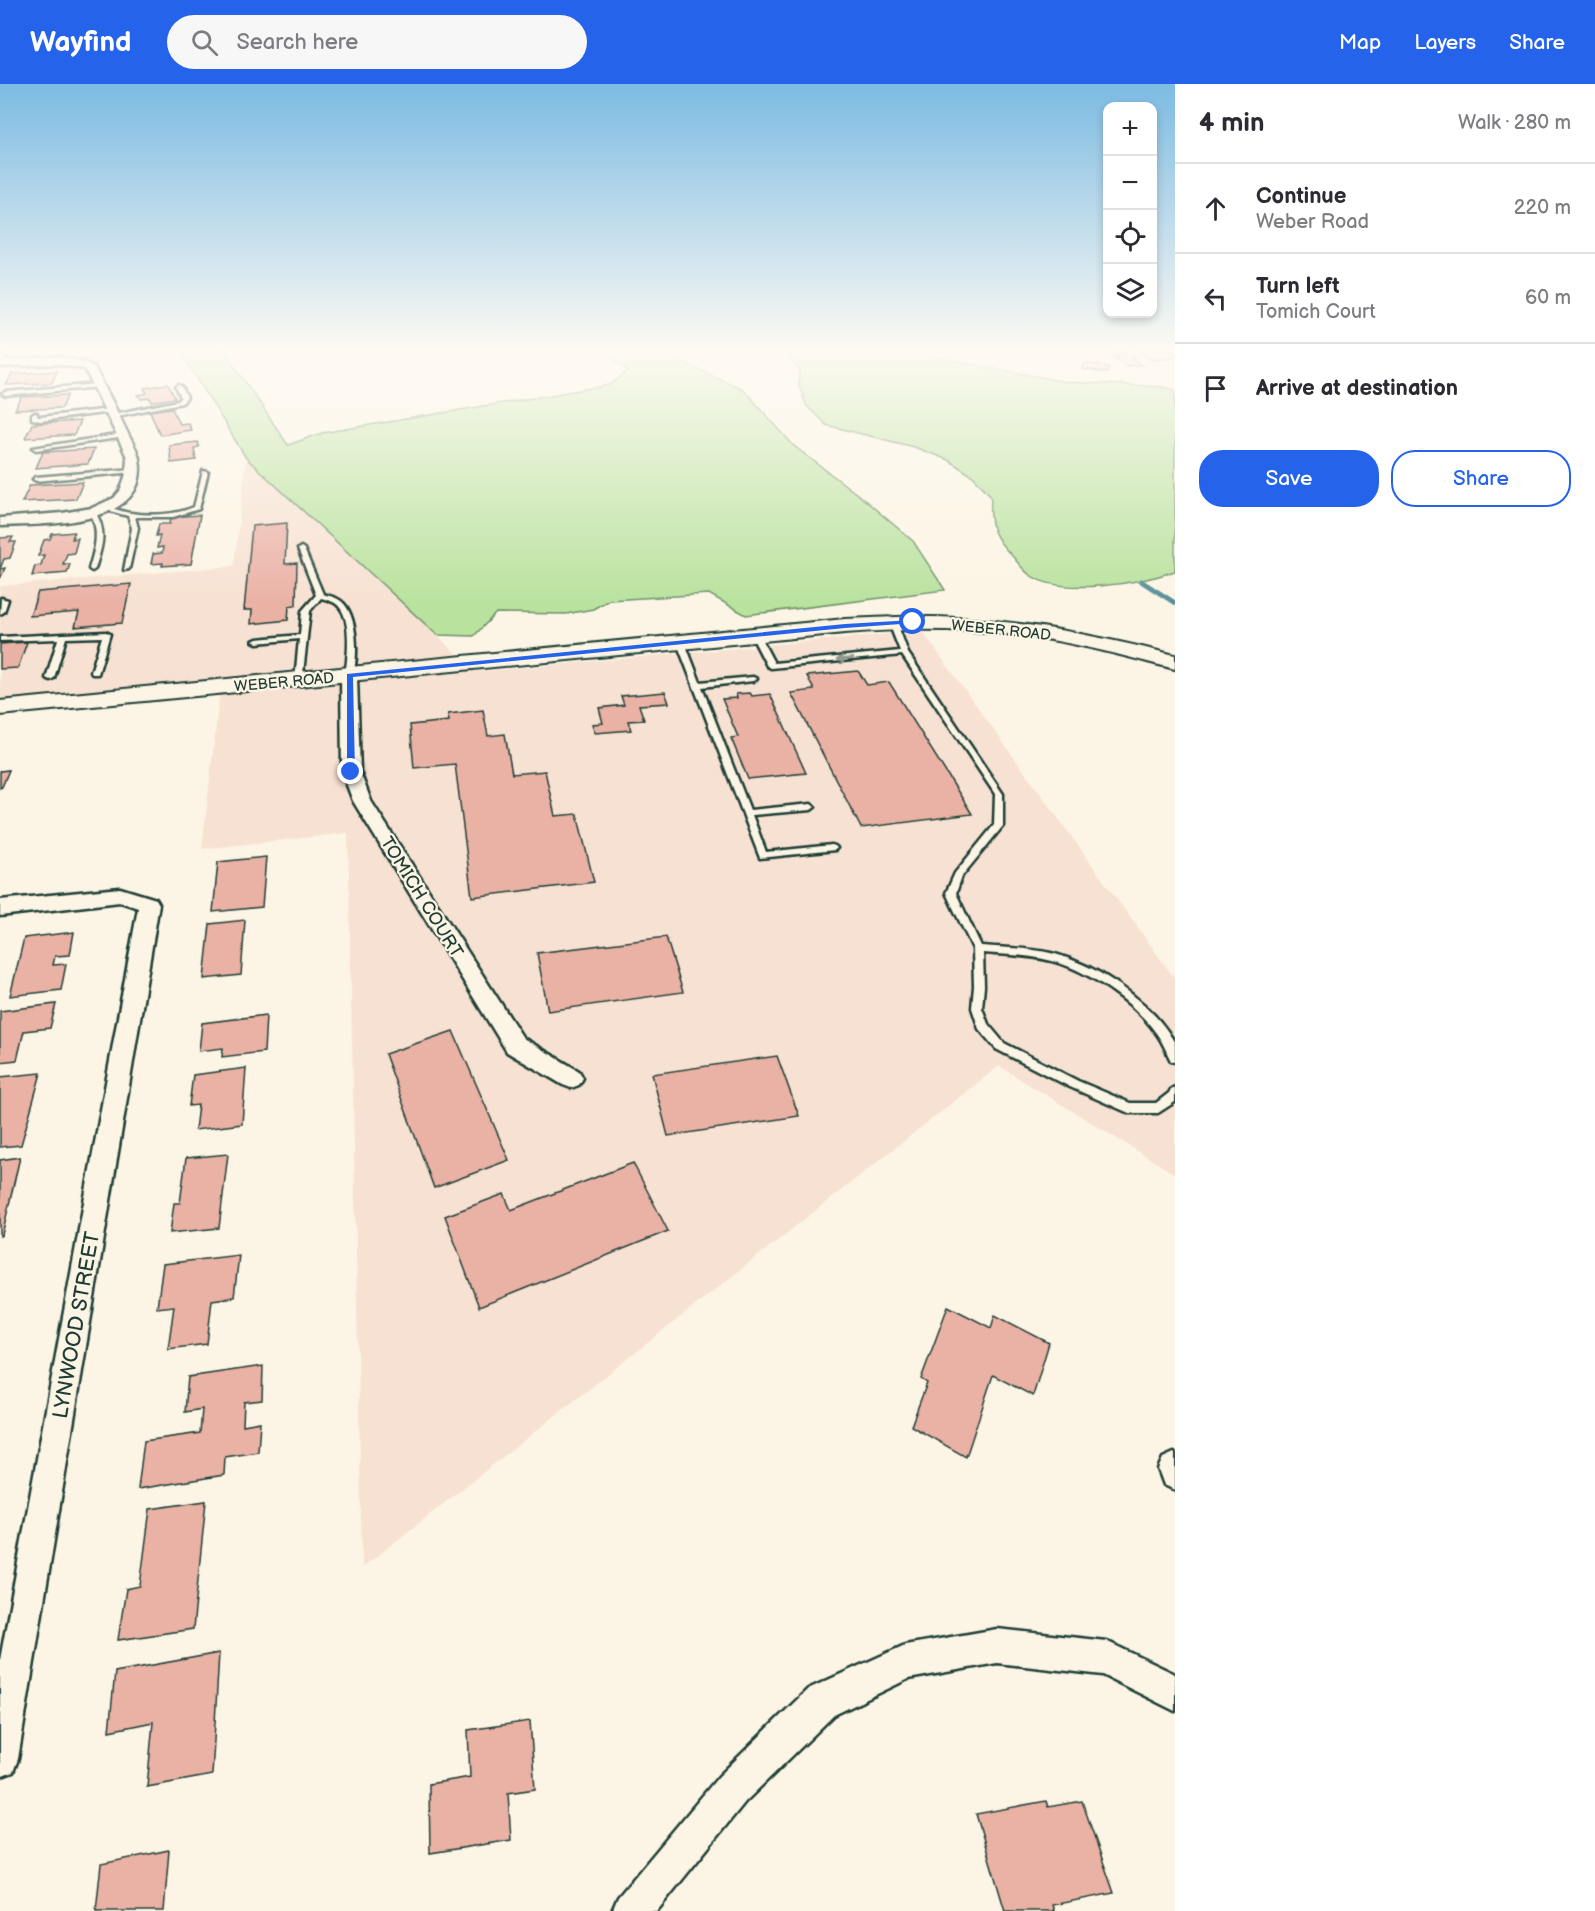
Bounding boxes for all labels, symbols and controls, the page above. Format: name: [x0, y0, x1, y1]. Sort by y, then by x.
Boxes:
search box: [167, 15, 587, 69]
text: Wayfind: [30, 26, 131, 59]
icon: search: [188, 26, 221, 59]
text: Search here: [236, 29, 358, 56]
text: Map: [1339, 30, 1381, 55]
text: Layers: [1414, 30, 1476, 55]
text: Share: [1509, 30, 1565, 55]
map controls: [1103, 102, 1157, 318]
button: +: [1103, 102, 1157, 156]
text: 4 min: [1199, 108, 1264, 139]
text: Walk · 280 m: [1458, 111, 1571, 135]
button: −: [1103, 156, 1157, 210]
text: Continue: [1256, 183, 1346, 210]
icon: ahead: [1199, 192, 1232, 225]
text: 220 m: [1514, 196, 1571, 220]
button: locate: [1103, 210, 1157, 264]
text: Weber Road: [1256, 210, 1369, 234]
button: layers: [1103, 264, 1157, 318]
text: Turn left: [1256, 273, 1340, 300]
icon: left: [1199, 282, 1232, 315]
text: 60 m: [1525, 286, 1571, 310]
text: Tomich Court: [1256, 300, 1376, 324]
icon: arrive: [1199, 372, 1232, 405]
text: Arrive at destination: [1256, 375, 1458, 402]
button: Save: [1199, 450, 1379, 507]
button: Share: [1391, 450, 1571, 507]
route start: [899, 608, 925, 634]
street label: WEBER ROAD: [950, 616, 1052, 645]
one-way arrow: [836, 654, 855, 663]
street label: WEBER ROAD: [233, 669, 335, 696]
route end: [337, 758, 363, 784]
street label: TOMICH COURT: [376, 833, 467, 962]
street label: LYNWOOD STREET: [48, 1229, 105, 1420]

